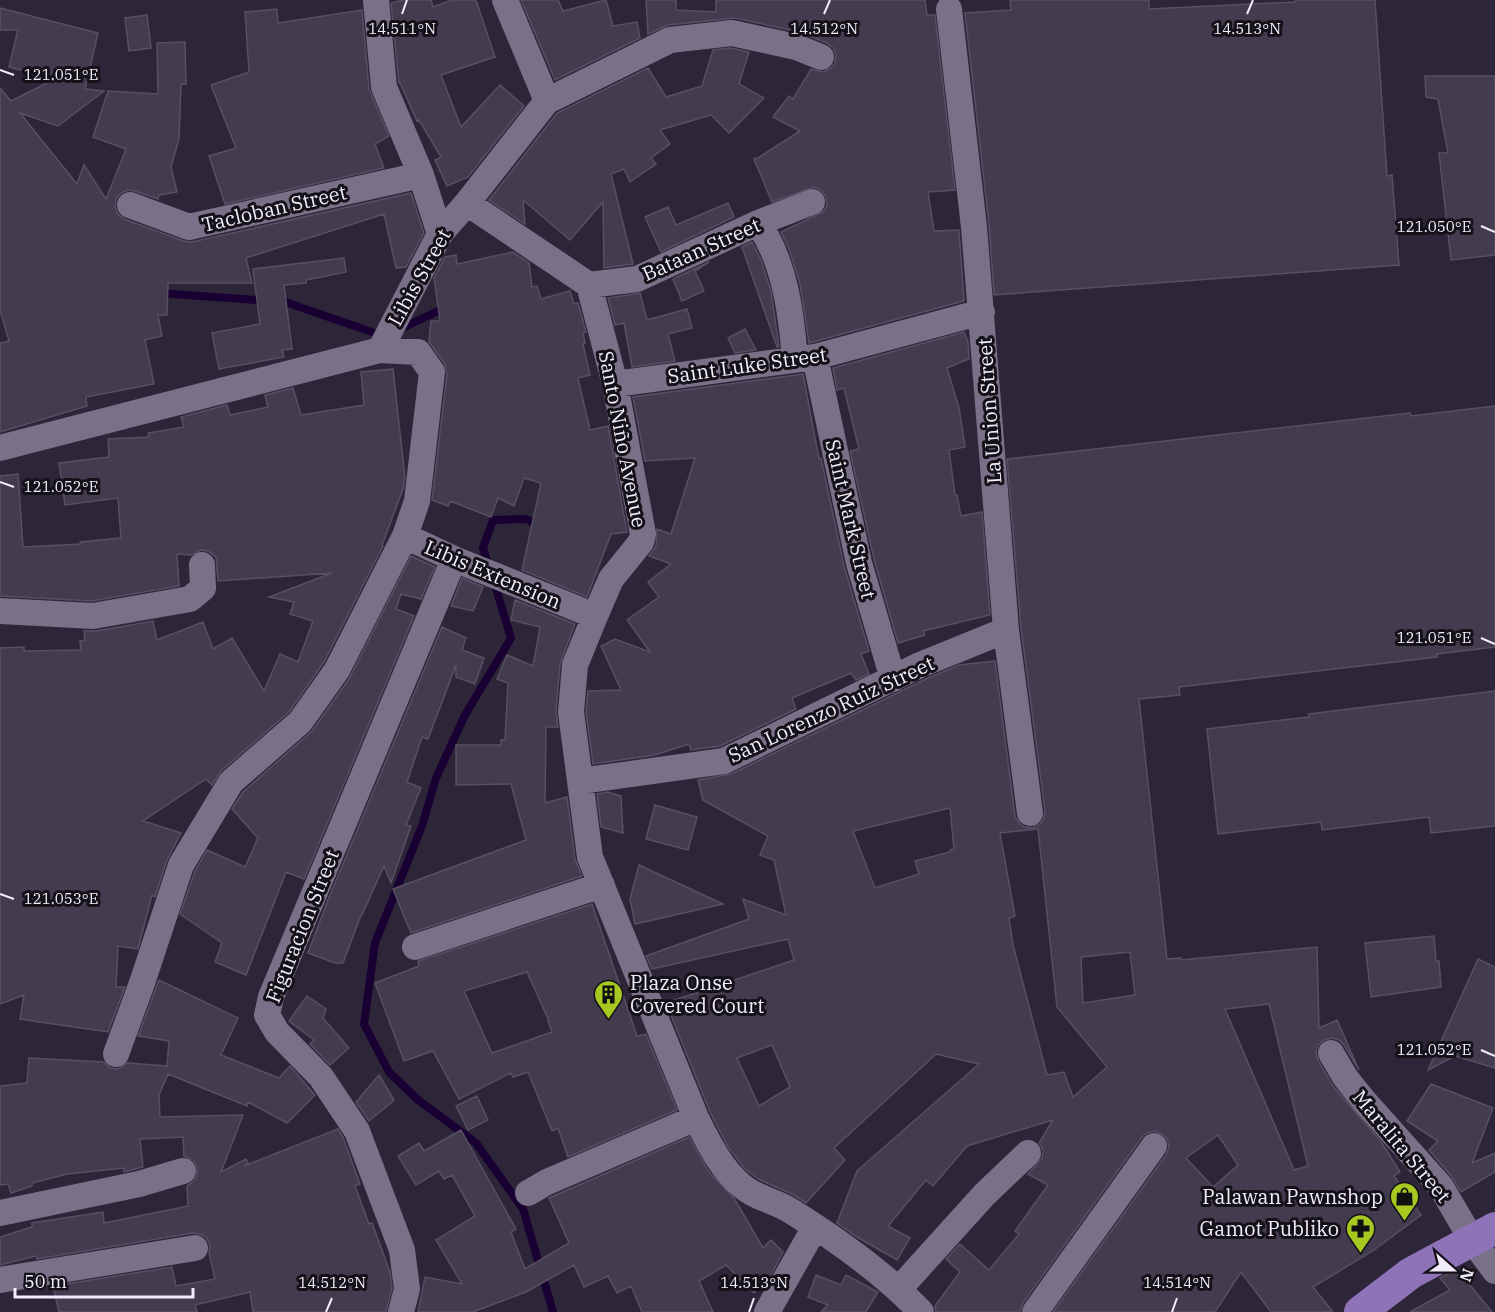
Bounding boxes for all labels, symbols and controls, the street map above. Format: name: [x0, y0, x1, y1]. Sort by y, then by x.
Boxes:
text: 14.511°N: [368, 19, 436, 38]
text: 14.512°N: [790, 19, 858, 38]
text: 14.513°N: [1213, 19, 1281, 38]
text: 121.051°E: [24, 65, 98, 84]
street label: Tacloban Street: [199, 178, 349, 238]
street label: Bataan Street: [638, 211, 764, 287]
text: 121.050°E: [1397, 217, 1471, 236]
street label: Libis Street: [381, 224, 457, 330]
street label: La Union Street: [970, 337, 1008, 485]
street label: Saint Luke Street: [666, 340, 828, 390]
street label: Santo Niño Avenue: [593, 348, 653, 530]
street label: Saint Mark Street: [819, 436, 883, 602]
text: 121.052°E: [24, 477, 98, 496]
street label: Libis Extension: [421, 533, 565, 615]
text: 121.051°E: [1397, 628, 1471, 647]
street label: San Lorenzo Ruiz Street: [724, 649, 938, 769]
street label: Figuracion Street: [259, 845, 345, 1007]
text: 121.053°E: [24, 889, 98, 908]
place label: Plaza Onse Covered Court: [630, 969, 764, 1019]
building icon: Plaza Onse Covered Court: [593, 978, 625, 1020]
text: 121.052°E: [1397, 1040, 1471, 1059]
street label: Maralita Street: [1347, 1084, 1457, 1208]
shop icon: Palawan Pawnshop: [1388, 1180, 1420, 1222]
place label: Palawan Pawnshop: [1202, 1183, 1383, 1210]
pharmacy icon: Gamot Publiko: [1344, 1212, 1376, 1254]
place label: Gamot Publiko: [1200, 1215, 1339, 1242]
north arrow: [1423, 1240, 1483, 1300]
scale bar: [15, 1261, 194, 1299]
text: N: [1455, 1266, 1479, 1285]
text: 50 m: [24, 1270, 67, 1293]
text: 14.512°N: [298, 1273, 366, 1292]
text: 14.513°N: [720, 1273, 788, 1292]
text: 14.514°N: [1143, 1273, 1211, 1292]

